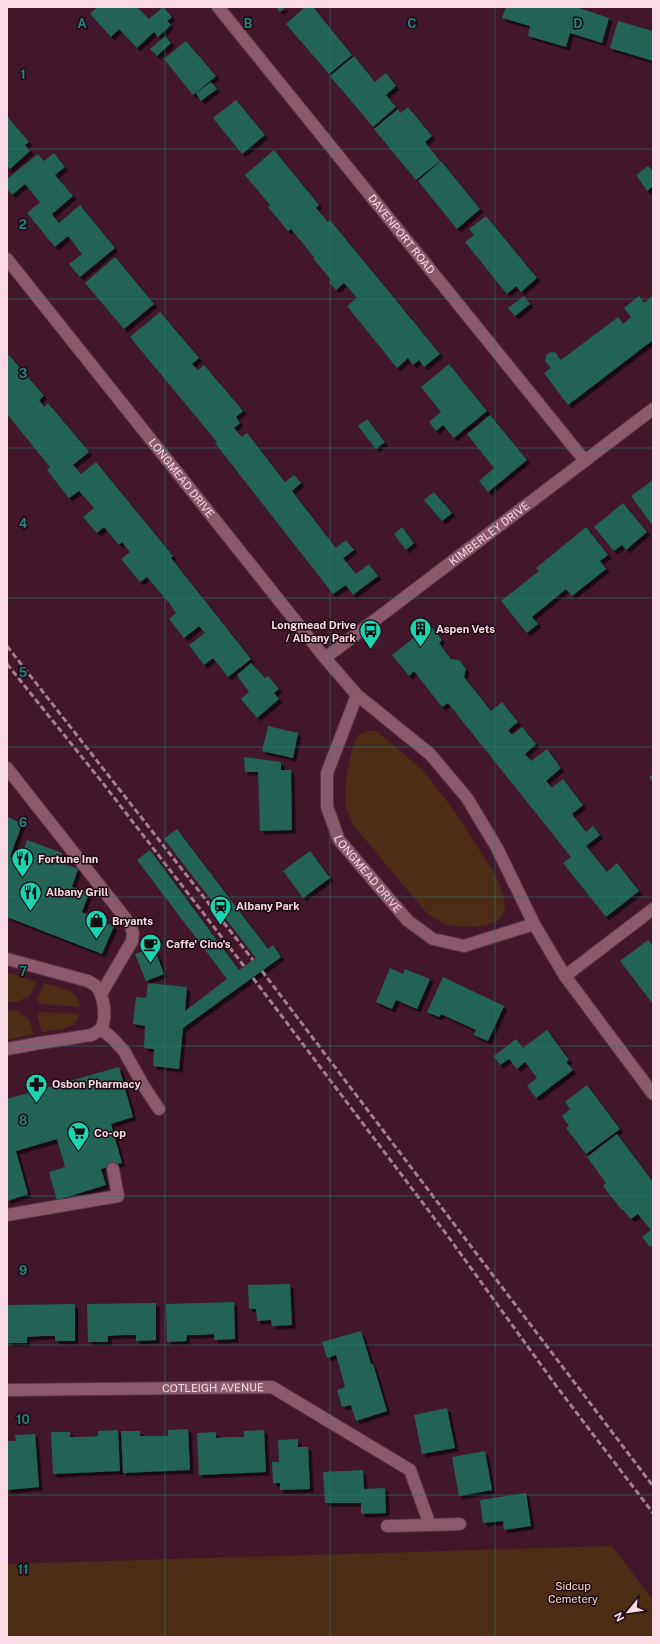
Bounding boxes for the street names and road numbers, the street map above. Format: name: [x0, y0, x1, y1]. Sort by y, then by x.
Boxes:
street label: DAVENPORT ROAD: [366, 192, 437, 277]
street label: LONGMEAD DRIVE: [146, 436, 217, 520]
street label: KIMBERLEY DRIVE: [447, 499, 532, 568]
street label: LONGMEAD DRIVE: [332, 834, 404, 915]
street label: COTLEIGH AVENUE: [162, 1381, 264, 1394]

